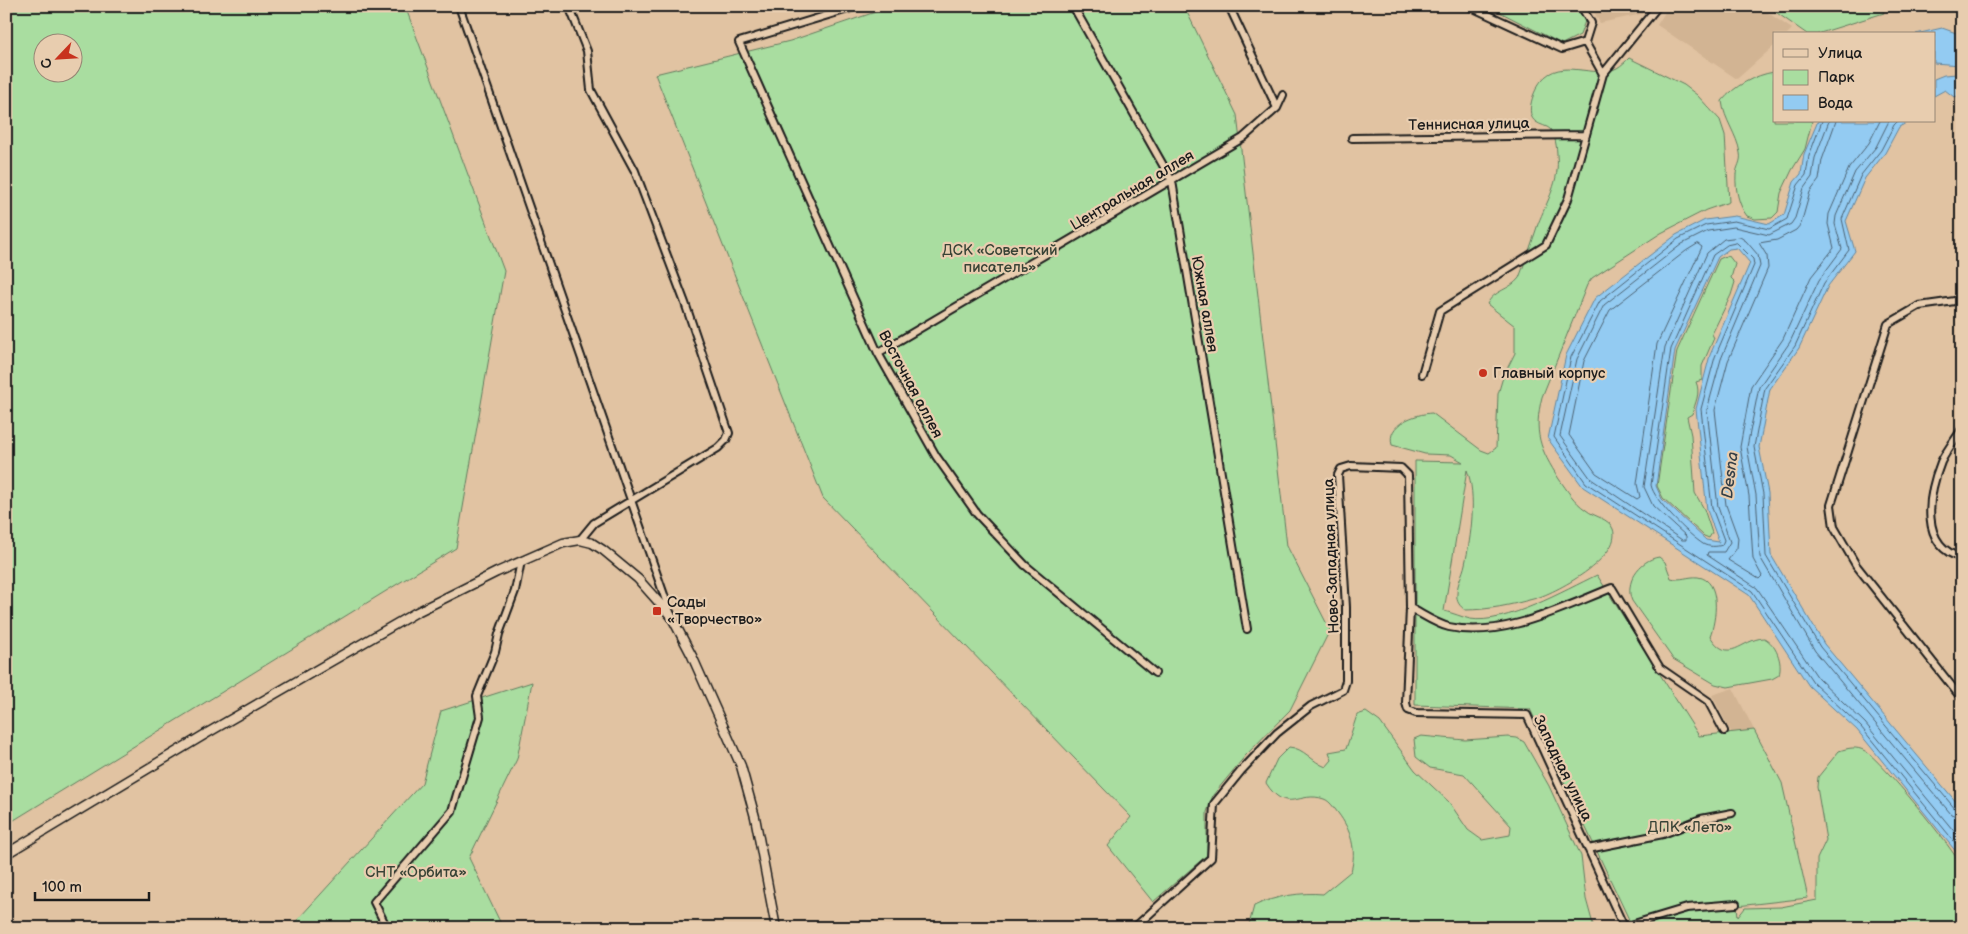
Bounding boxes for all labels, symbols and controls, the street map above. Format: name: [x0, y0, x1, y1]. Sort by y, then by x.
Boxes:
north arrow: [32, 32, 82, 82]
legend: [1773, 32, 1936, 122]
text: Улица: [1818, 44, 1863, 63]
text: С: [37, 55, 56, 71]
text: Парк: [1818, 68, 1855, 87]
text: Вода: [1818, 94, 1853, 113]
street label: Теннисная улица: [1408, 114, 1530, 135]
street label: Центральная аллея: [1067, 146, 1198, 235]
park label: ДСК «Советский писатель»: [942, 241, 1058, 277]
street label: Южная аллея: [1187, 254, 1222, 354]
street label: Восточная аллея: [874, 327, 947, 441]
place label: Главный корпус: [1493, 364, 1606, 383]
marker: Главный корпус: [1477, 367, 1489, 379]
water label: Desna: [1718, 451, 1743, 500]
street label: Ново-Западная улица: [1319, 478, 1344, 634]
place label: Сады «Творчество»: [667, 593, 762, 629]
marker: Сады «Творчество»: [651, 605, 663, 617]
street label: Западная улица: [1529, 712, 1596, 824]
park label: ДПК «Лето»: [1648, 818, 1732, 837]
park label: СНТ «Орбита»: [365, 863, 467, 882]
scale bar: [35, 869, 149, 901]
text: 100 m: [42, 878, 82, 897]

